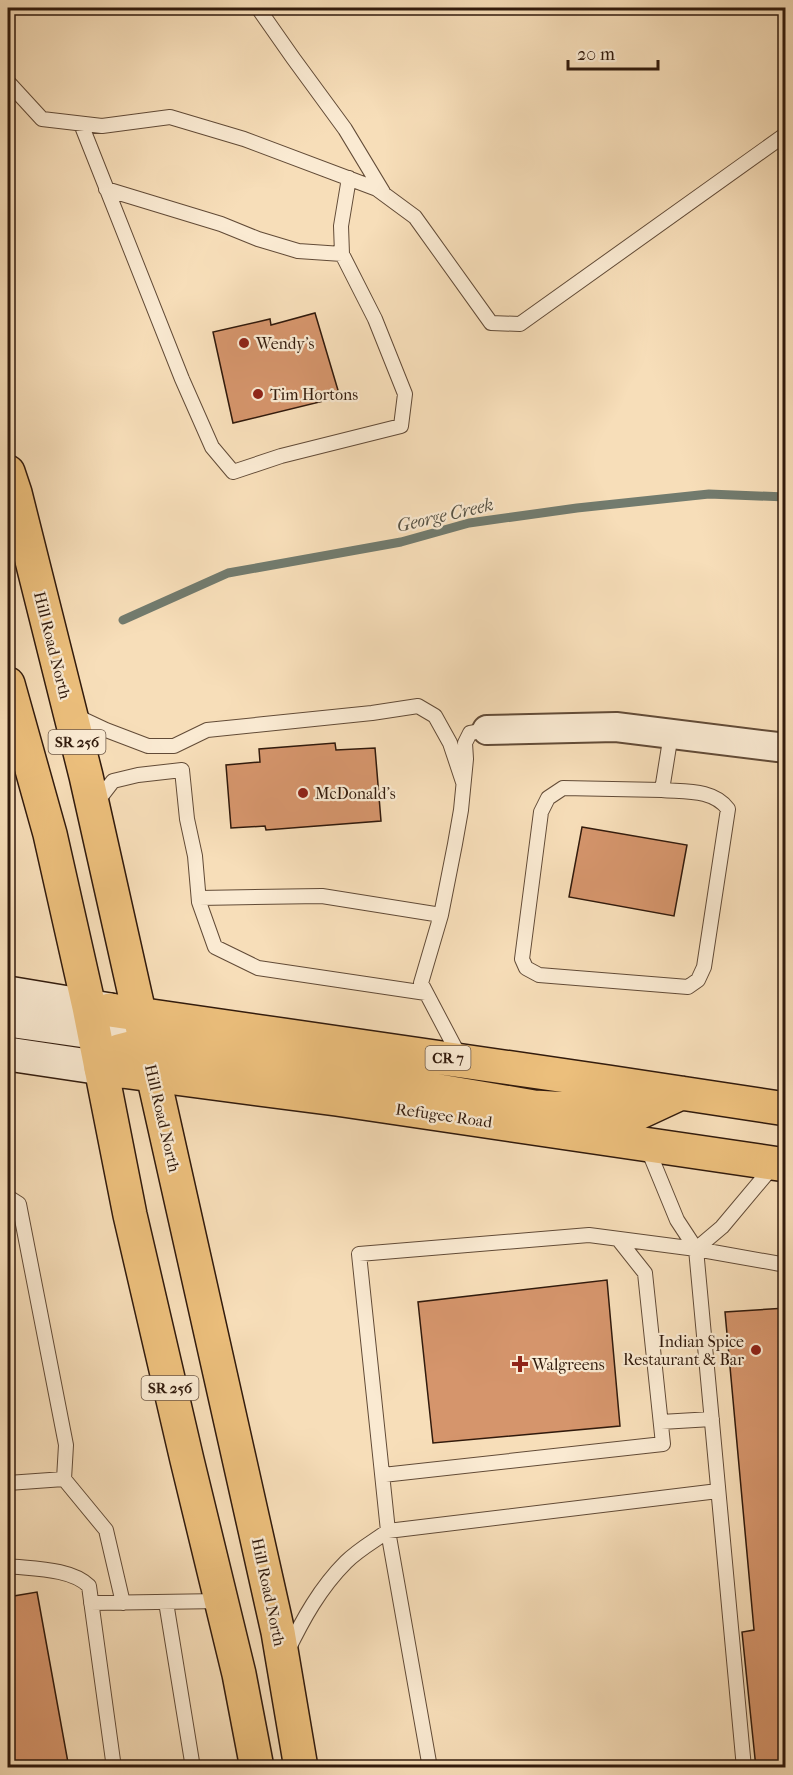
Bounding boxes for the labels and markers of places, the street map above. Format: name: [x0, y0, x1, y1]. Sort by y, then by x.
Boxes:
place label: Wendy's: [255, 334, 314, 353]
marker: Wendy's: [237, 336, 251, 350]
place label: Tim Hortons: [270, 385, 358, 404]
marker: Tim Hortons: [251, 387, 265, 401]
place label: McDonald's: [315, 784, 396, 803]
marker: McDonald's: [296, 786, 310, 800]
place label: Indian Spice Restaurant & Bar: [623, 1332, 744, 1369]
marker: Indian Spice Restaurant & Bar: [749, 1343, 763, 1357]
place label: Walgreens: [531, 1355, 605, 1374]
marker: Walgreens: [513, 1357, 527, 1371]

